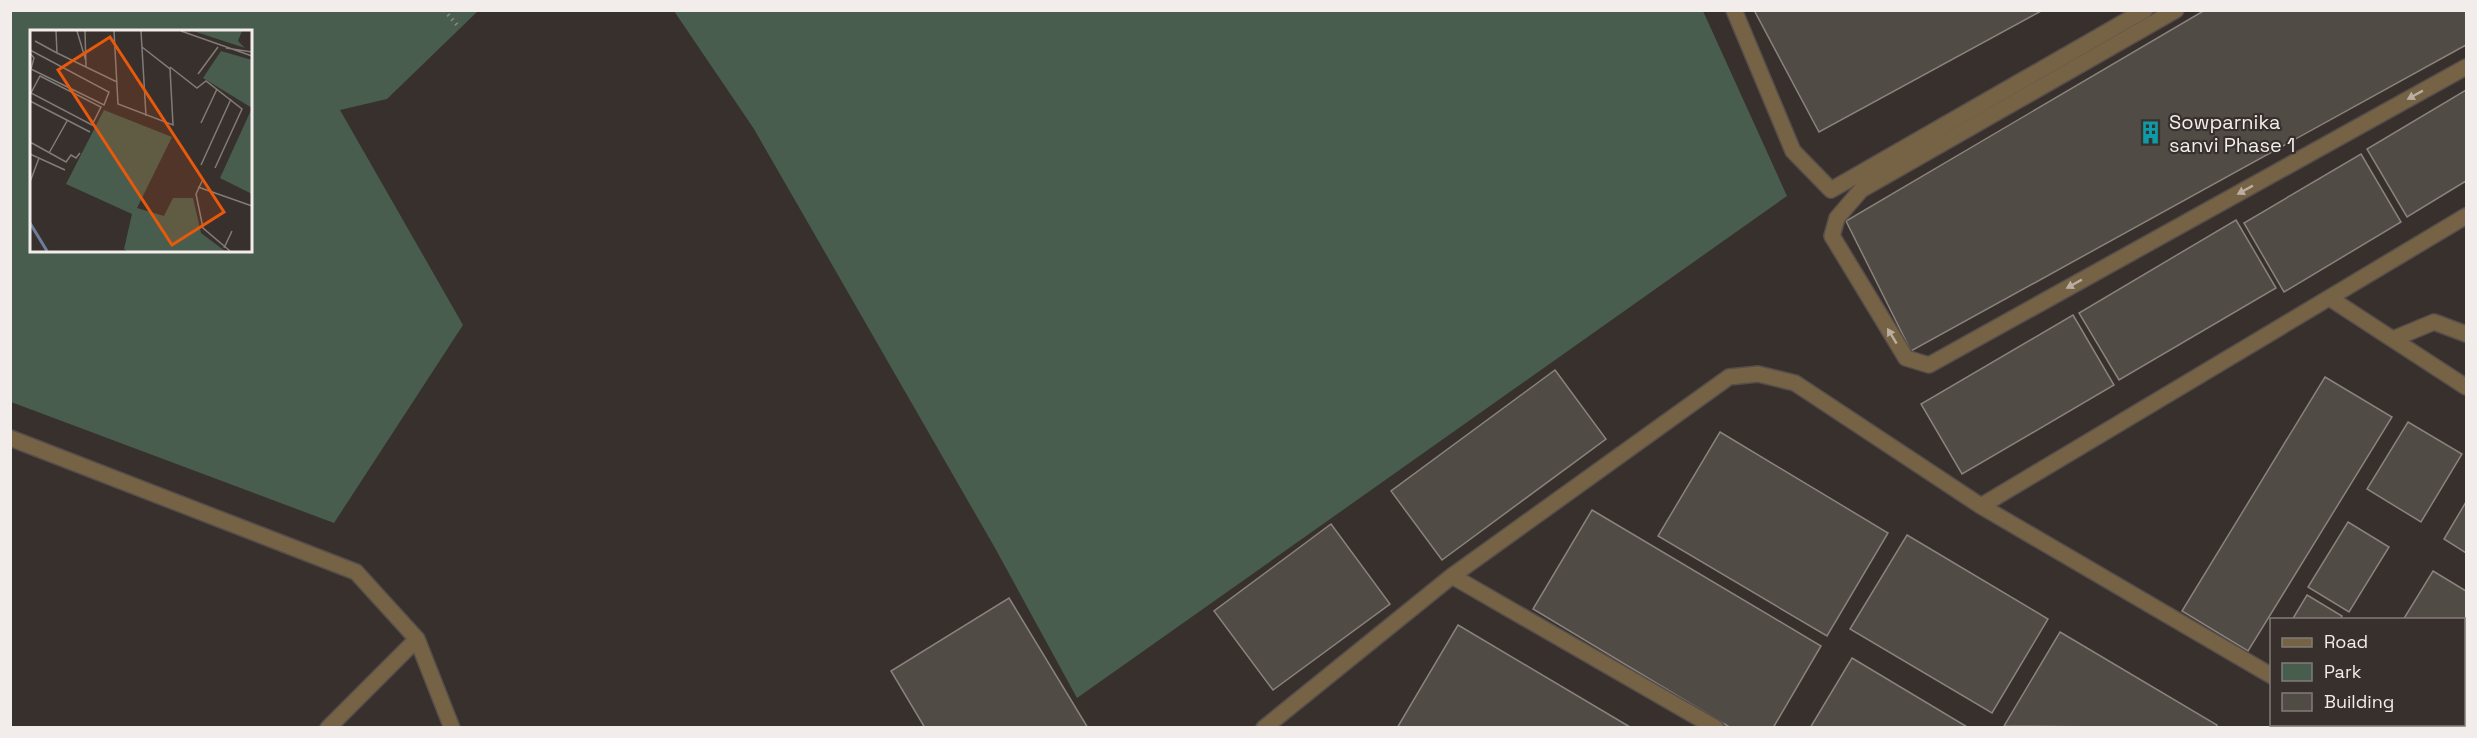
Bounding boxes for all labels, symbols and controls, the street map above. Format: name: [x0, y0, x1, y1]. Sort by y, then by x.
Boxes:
inset map: [30, 30, 252, 252]
one-way arrow: [2407, 90, 2423, 101]
place label: Sowparnika sanvi Phase 1: [2169, 109, 2295, 158]
building icon: Sowparnika sanvi Phase 1: [2138, 120, 2164, 146]
one-way arrow: [2236, 185, 2253, 195]
one-way arrow: [2065, 279, 2082, 289]
one-way arrow: [1887, 328, 1898, 344]
legend: [2270, 618, 2465, 726]
text: Road: [2324, 630, 2368, 653]
text: Park: [2324, 660, 2362, 683]
text: Building: [2324, 690, 2394, 713]

